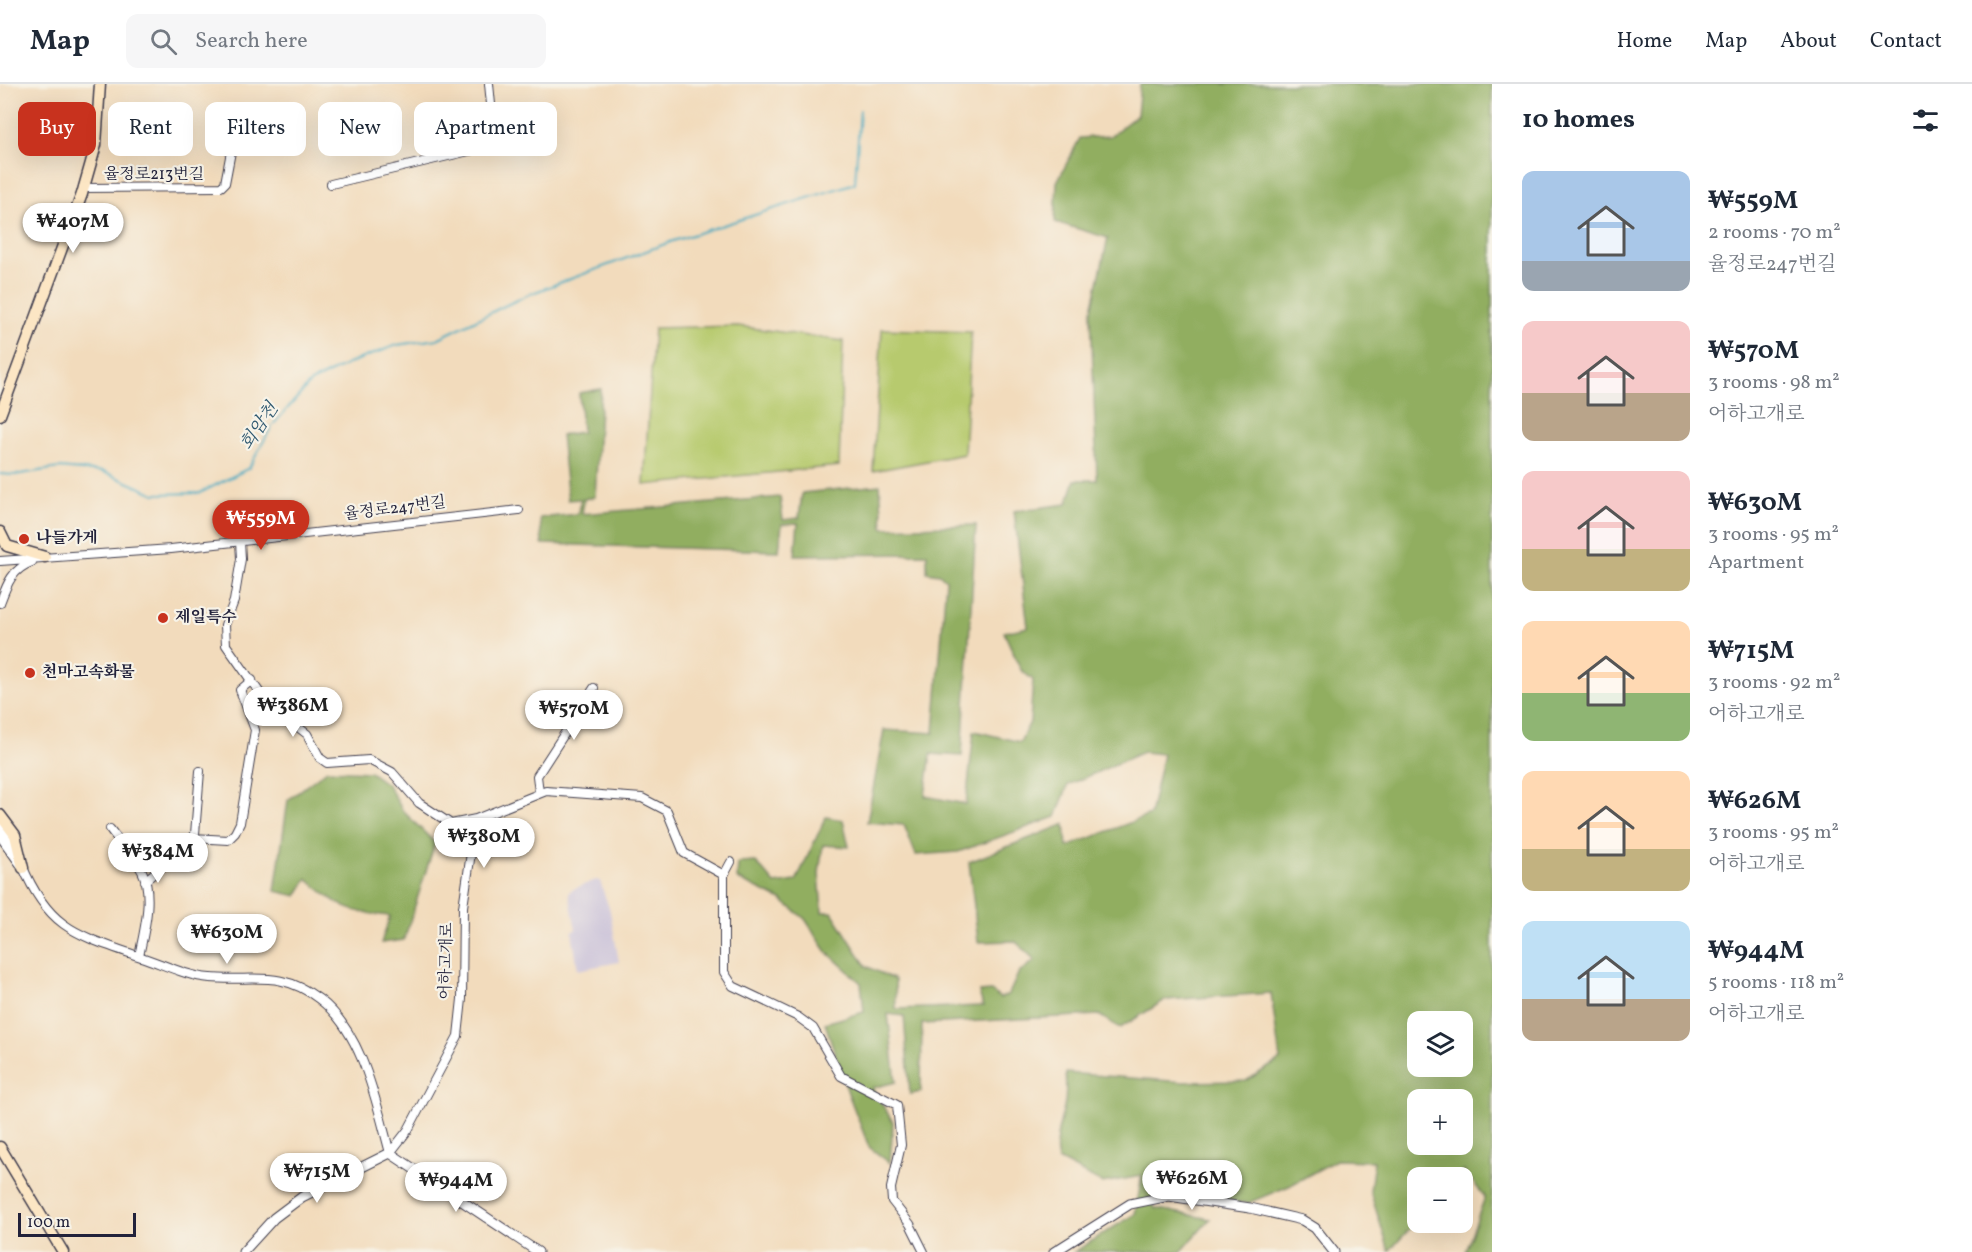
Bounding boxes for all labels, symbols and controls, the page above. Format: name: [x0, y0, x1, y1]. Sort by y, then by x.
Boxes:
search box: [126, 14, 546, 68]
text: Map: [30, 22, 90, 61]
icon: search: [147, 25, 180, 58]
text: Search here: [195, 26, 308, 57]
text: Home: [1617, 27, 1672, 56]
text: Map: [1705, 27, 1747, 56]
text: About: [1780, 27, 1837, 56]
text: Contact: [1870, 27, 1942, 56]
chip: Buy: [18, 102, 96, 156]
chip: Rent: [108, 102, 193, 156]
chip: Filters: [205, 102, 306, 156]
chip: New: [318, 102, 402, 156]
chip: Apartment: [414, 102, 557, 156]
text: 10 homes: [1522, 102, 1635, 138]
icon: filters: [1909, 104, 1942, 137]
street label: 율정로213번길: [104, 164, 204, 186]
text: ₩559M: [1708, 183, 1798, 219]
icon: home: [1570, 195, 1642, 267]
pin: ₩407M: [31, 203, 115, 254]
text: ₩407M: [37, 208, 109, 236]
text: 2 rooms · 70 m²: [1708, 219, 1841, 247]
text: 율정로247번길: [1708, 251, 1836, 279]
text: ₩570M: [1708, 333, 1799, 369]
icon: home: [1570, 345, 1642, 417]
text: 3 rooms · 98 m²: [1708, 369, 1840, 397]
water label: 회암천: [235, 397, 286, 456]
text: 어하고개로: [1708, 401, 1805, 429]
text: ₩630M: [1708, 485, 1802, 521]
street label: 율정로247번길: [343, 492, 447, 526]
icon: home: [1570, 495, 1642, 567]
pin: ₩559M: [219, 500, 303, 551]
text: ₩559M: [226, 505, 296, 533]
text: 3 rooms · 95 m²: [1708, 521, 1839, 549]
place label: 나들가게: [36, 528, 98, 550]
marker: 나들가게: [17, 532, 31, 546]
text: Apartment: [1708, 549, 1804, 577]
place label: 제일특수: [175, 607, 237, 629]
marker: 제일특수: [156, 611, 170, 625]
text: ₩715M: [1708, 633, 1794, 669]
icon: home: [1570, 645, 1642, 717]
place label: 천마고속화물: [42, 662, 135, 684]
marker: 천마고속화물: [23, 666, 37, 680]
text: 3 rooms · 92 m²: [1708, 669, 1840, 697]
pin: ₩386M: [251, 687, 335, 738]
pin: ₩570M: [532, 690, 616, 741]
text: ₩386M: [257, 692, 329, 720]
text: ₩570M: [539, 695, 609, 723]
text: 어하고개로: [1708, 701, 1805, 729]
text: ₩626M: [1708, 783, 1801, 819]
icon: home: [1570, 795, 1642, 867]
pin: ₩380M: [442, 818, 526, 869]
text: 3 rooms · 95 m²: [1708, 819, 1839, 847]
text: ₩380M: [448, 823, 520, 851]
pin: ₩384M: [116, 833, 200, 884]
text: ₩384M: [122, 838, 194, 866]
text: 어하고개로: [1708, 851, 1805, 879]
pin: ₩630M: [185, 914, 269, 965]
text: ₩630M: [191, 919, 263, 947]
street label: 어하고개로: [435, 922, 459, 1000]
text: ₩944M: [1708, 933, 1804, 969]
icon: home: [1570, 945, 1642, 1017]
text: 5 rooms · 118 m²: [1708, 969, 1844, 997]
text: 어하고개로: [1708, 1001, 1805, 1029]
map controls: [1407, 1011, 1473, 1233]
button: layers: [1407, 1011, 1473, 1077]
button: +: [1407, 1089, 1473, 1155]
pin: ₩715M: [275, 1153, 359, 1204]
text: ₩715M: [284, 1158, 350, 1186]
pin: ₩626M: [1150, 1160, 1234, 1211]
pin: ₩944M: [414, 1162, 498, 1213]
text: ₩626M: [1156, 1165, 1228, 1193]
text: ₩944M: [419, 1167, 493, 1195]
button: −: [1407, 1167, 1473, 1233]
scale bar: [18, 1210, 136, 1238]
text: 100 m: [27, 1212, 70, 1234]

